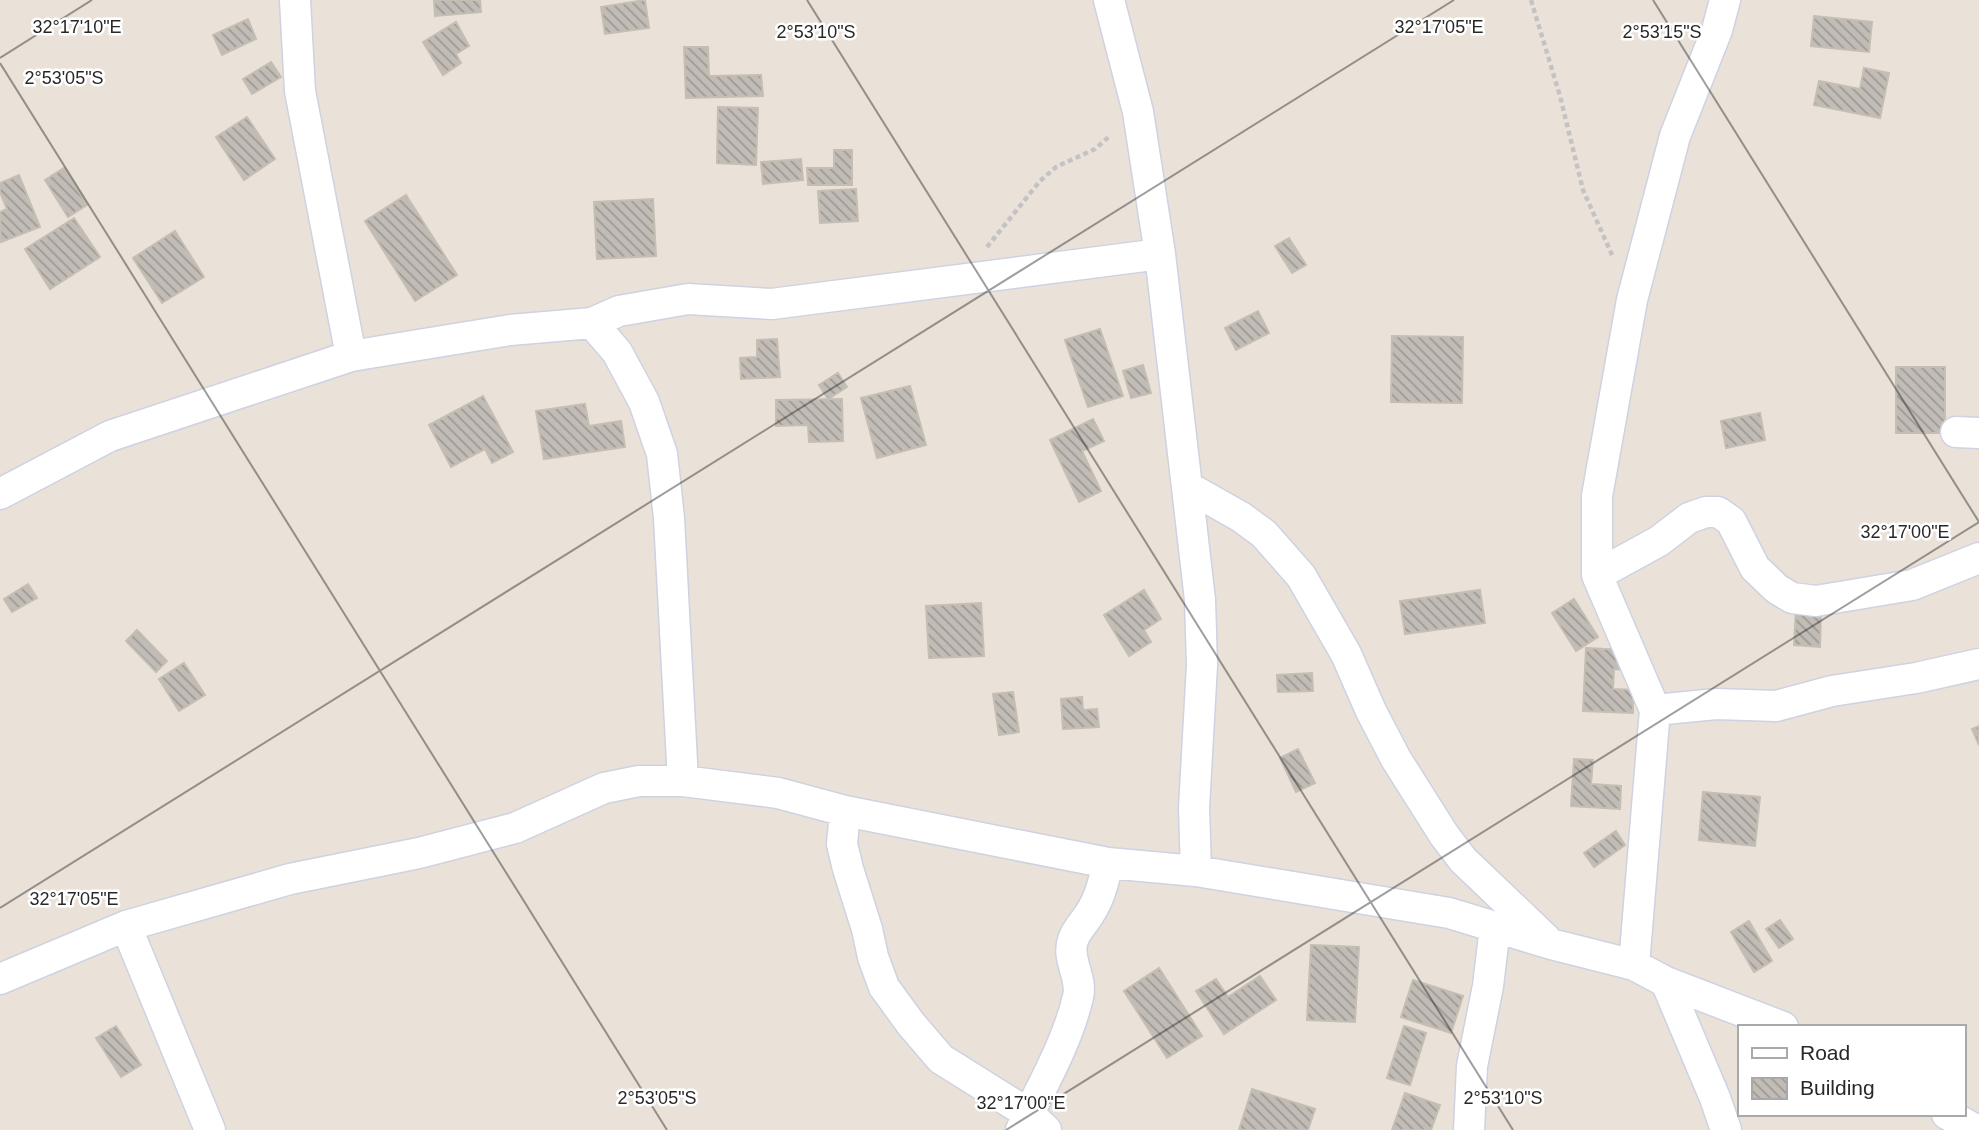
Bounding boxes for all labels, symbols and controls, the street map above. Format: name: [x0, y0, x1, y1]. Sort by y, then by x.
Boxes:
text: 32°17'10"E: [32, 17, 122, 37]
text: 32°17'05"E: [1394, 17, 1484, 37]
text: 2°53'10"S: [776, 22, 856, 42]
text: 2°53'15"S: [1622, 22, 1702, 42]
text: 2°53'05"S: [24, 68, 104, 88]
text: 32°17'00"E: [1860, 522, 1950, 542]
text: 32°17'05"E: [29, 889, 119, 909]
legend: [1738, 1025, 1965, 1116]
text: Road: [1800, 1041, 1850, 1064]
text: Building: [1800, 1076, 1875, 1099]
text: 2°53'05"S: [617, 1088, 697, 1108]
text: 2°53'10"S: [1463, 1088, 1543, 1108]
text: 32°17'00"E: [976, 1093, 1066, 1113]

